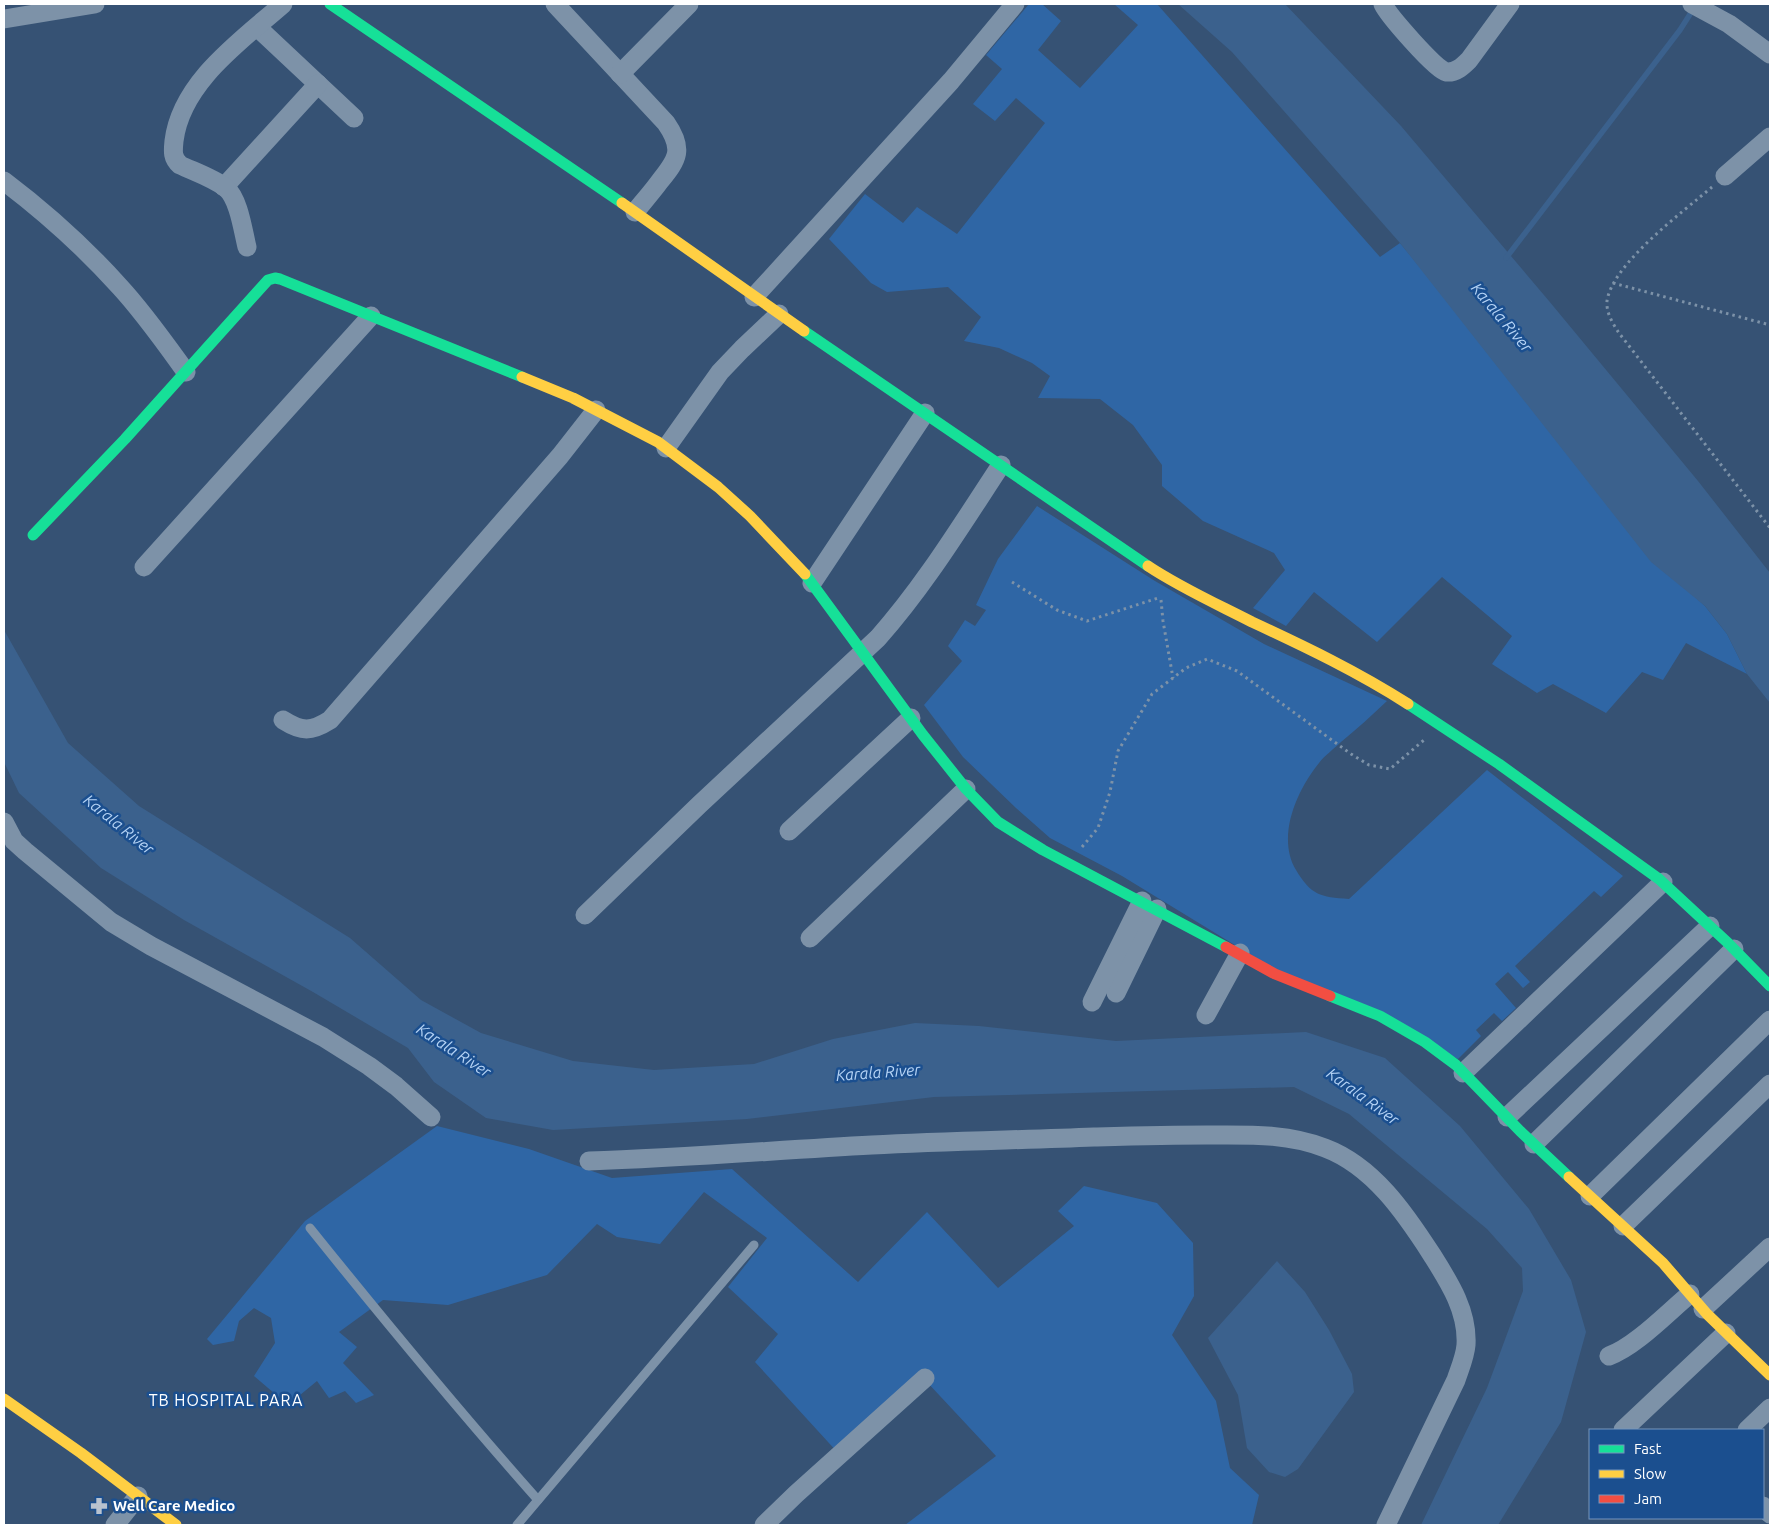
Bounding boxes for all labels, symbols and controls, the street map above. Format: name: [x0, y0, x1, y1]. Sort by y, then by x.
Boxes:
water label: Karala River: [1468, 279, 1537, 356]
water label: Karala River: [80, 790, 158, 858]
water label: Karala River: [414, 1019, 495, 1081]
water label: Karala River: [835, 1060, 922, 1084]
water label: Karala River: [1323, 1064, 1403, 1129]
district label: TB HOSPITAL PARA: [149, 1391, 303, 1409]
legend: [1589, 1429, 1764, 1519]
text: Fast: [1634, 1440, 1662, 1457]
text: Slow: [1634, 1465, 1667, 1482]
text: Jam: [1634, 1490, 1662, 1507]
pharmacy icon: Well Care Medico: [89, 1496, 109, 1516]
place label: Well Care Medico: [113, 1497, 235, 1514]

